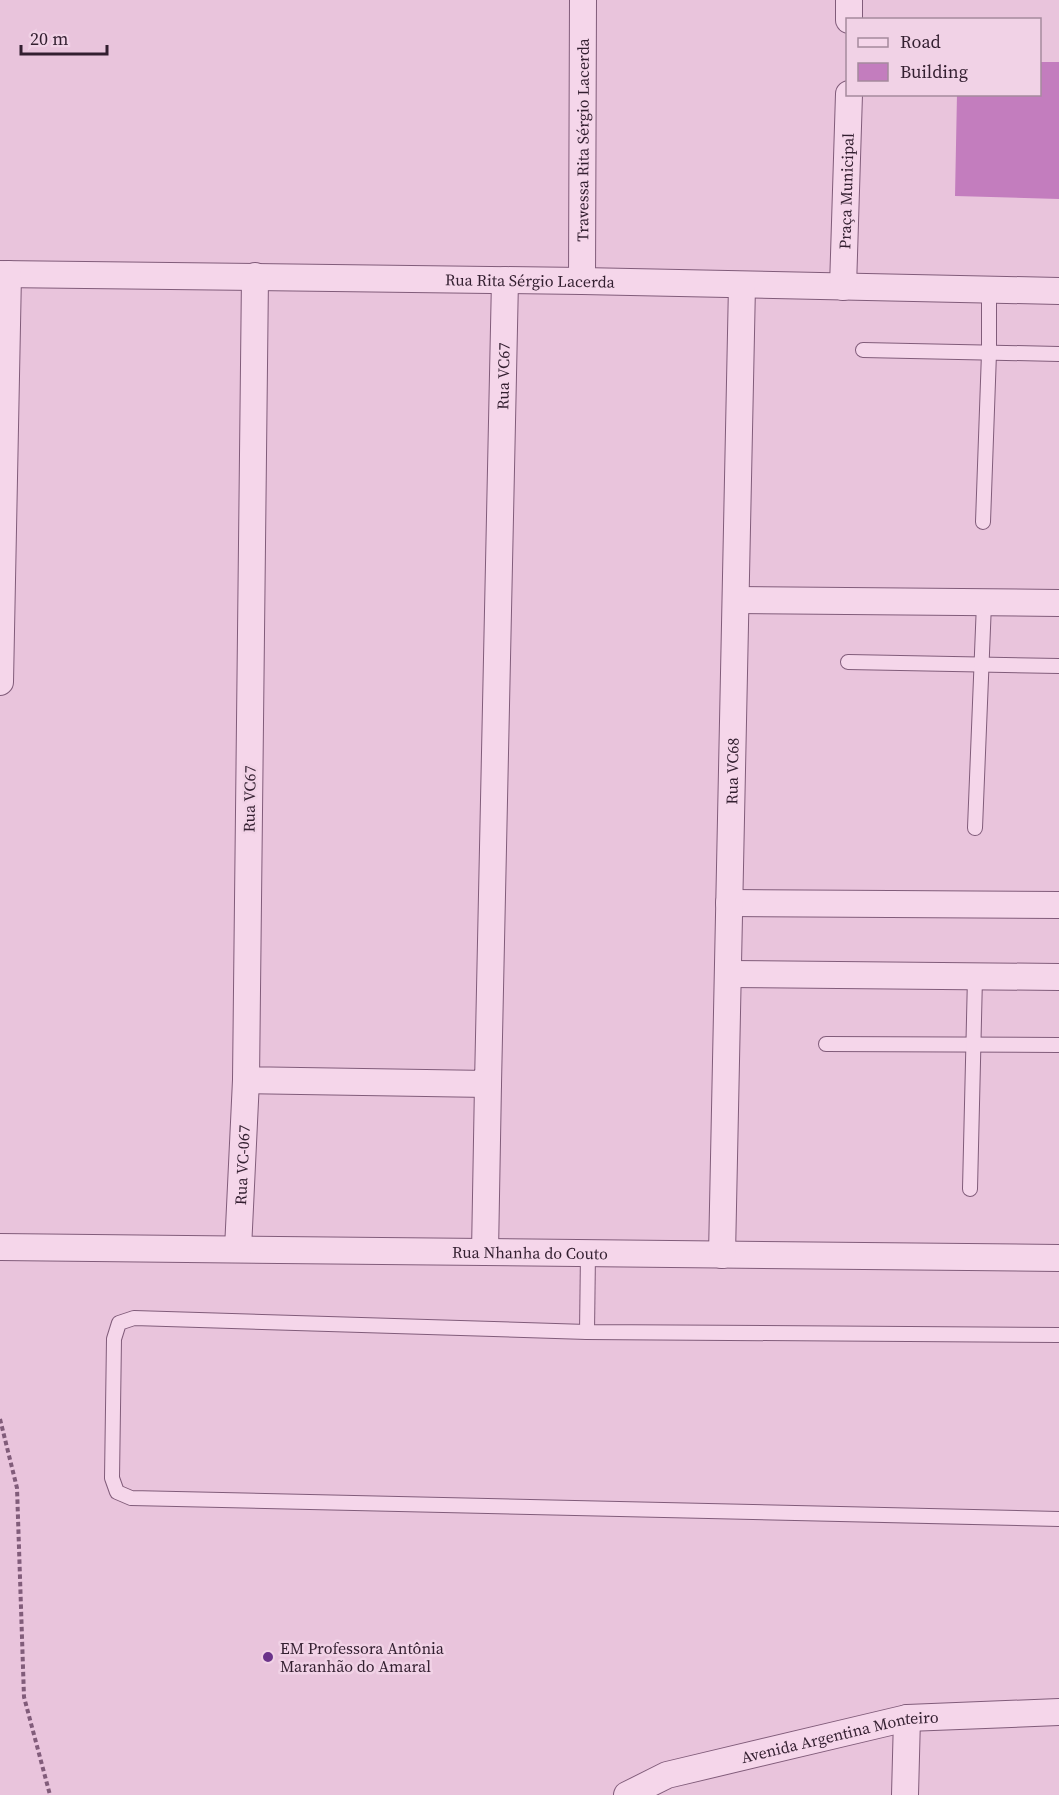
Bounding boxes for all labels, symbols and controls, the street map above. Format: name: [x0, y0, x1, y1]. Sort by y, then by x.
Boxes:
scale bar: [21, 18, 106, 56]
legend: [846, 18, 1041, 96]
text: 20 m: [30, 26, 68, 51]
text: Road: [900, 29, 941, 54]
street label: Travessa Rita Sérgio Lacerda: [571, 37, 594, 242]
text: Building: [900, 59, 968, 84]
street label: Praça Municipal: [833, 132, 859, 250]
street label: Rua Rita Sérgio Lacerda: [445, 268, 616, 293]
street label: Rua VC67: [491, 342, 515, 410]
street label: Rua VC68: [720, 737, 744, 805]
street label: Rua VC67: [237, 765, 261, 833]
street label: Rua VC-067: [229, 1125, 255, 1206]
street label: Rua Nhanha do Couto: [452, 1241, 608, 1264]
place label: EM Professora Antônia Maranhão do Amaral: [280, 1637, 445, 1677]
marker: EM Professora Antônia Maranhão do Amaral: [261, 1650, 275, 1664]
street label: Avenida Argentina Monteiro: [739, 1706, 939, 1768]

